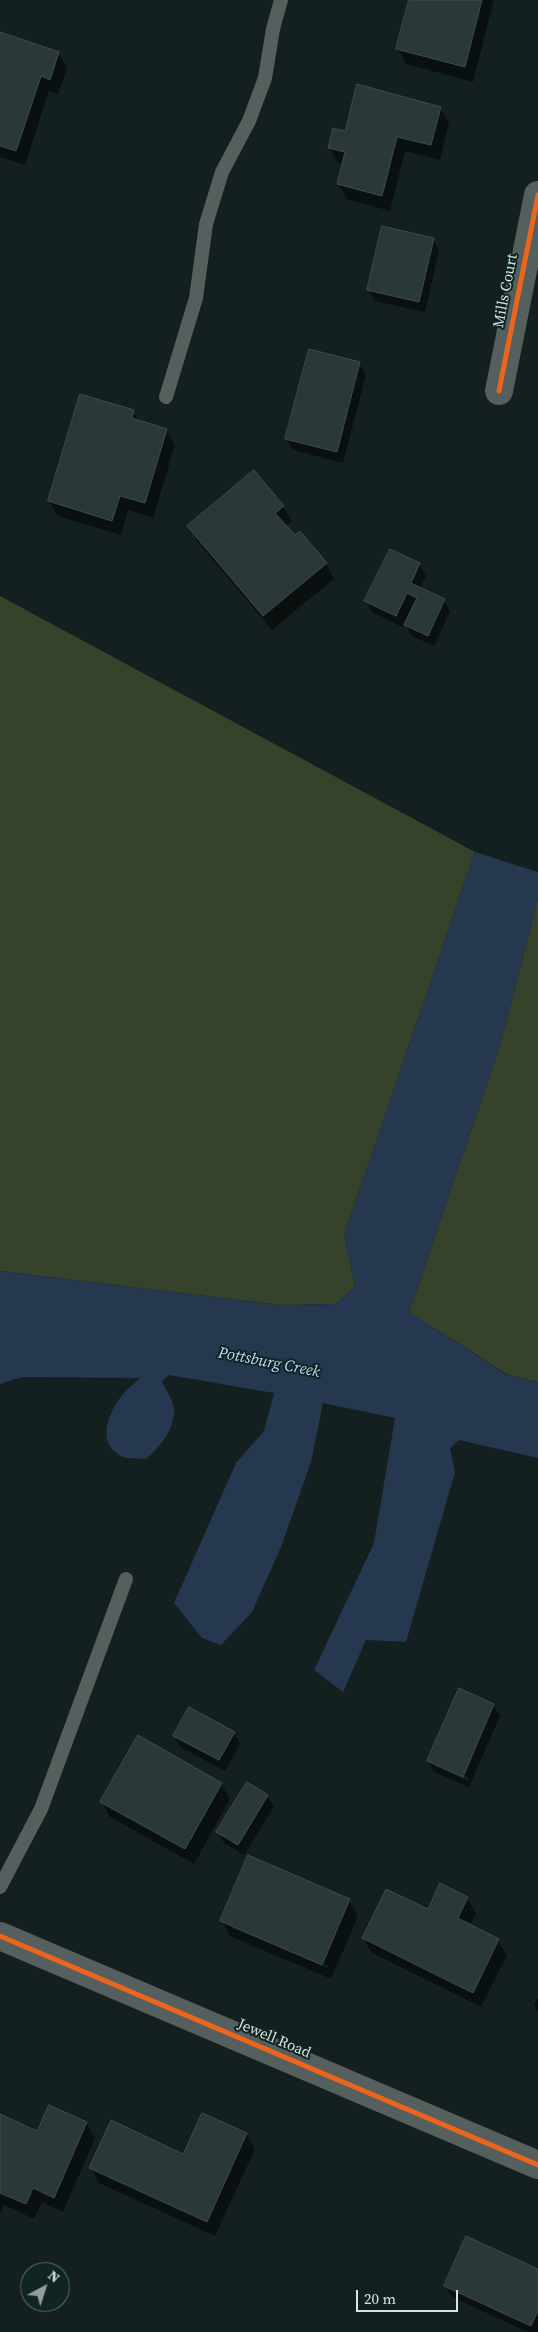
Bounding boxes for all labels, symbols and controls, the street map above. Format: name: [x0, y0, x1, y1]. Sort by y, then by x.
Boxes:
street label: Mills Court: [490, 253, 522, 329]
water label: Pottsburg Creek: [216, 1344, 322, 1382]
street label: Jewell Road: [235, 2015, 313, 2063]
north arrow: [20, 2262, 70, 2312]
text: N: [44, 2265, 64, 2287]
scale bar: [358, 2280, 460, 2312]
text: 20 m: [364, 2288, 396, 2309]

